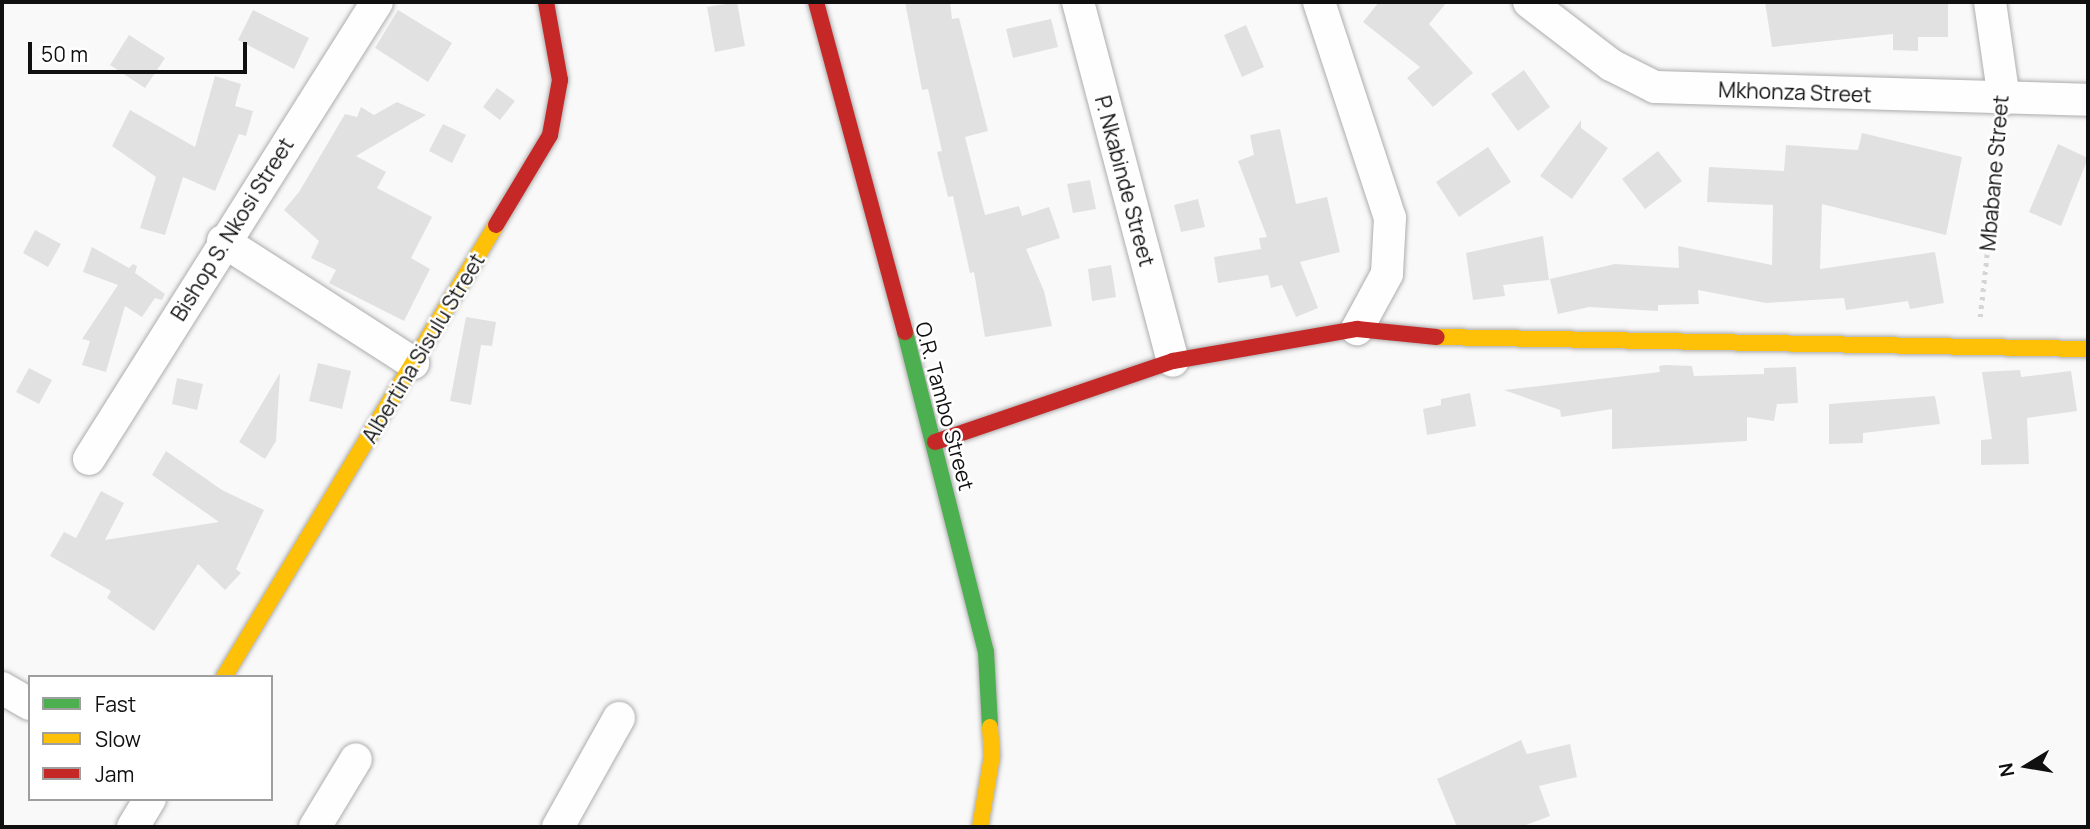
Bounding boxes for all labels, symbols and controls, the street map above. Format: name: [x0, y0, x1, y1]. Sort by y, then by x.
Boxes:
scale bar: [32, 28, 250, 72]
text: 50 m: [41, 40, 88, 68]
street label: Mkhonza Street: [1718, 77, 1872, 107]
street label: P. Nkabinde Street: [1090, 93, 1160, 269]
street label: Mbabane Street: [1975, 94, 2013, 252]
street label: Bishop S. Nkosi Street: [165, 133, 299, 325]
street label: Albertina Sisulu Street: [356, 249, 490, 447]
street label: O.R. Tambo Street: [910, 319, 980, 493]
legend: [28, 675, 273, 801]
text: Fast: [95, 690, 136, 718]
text: Slow: [95, 725, 141, 753]
north arrow: [1992, 731, 2062, 801]
text: Jam: [95, 760, 134, 788]
text: N: [1992, 761, 2020, 779]

